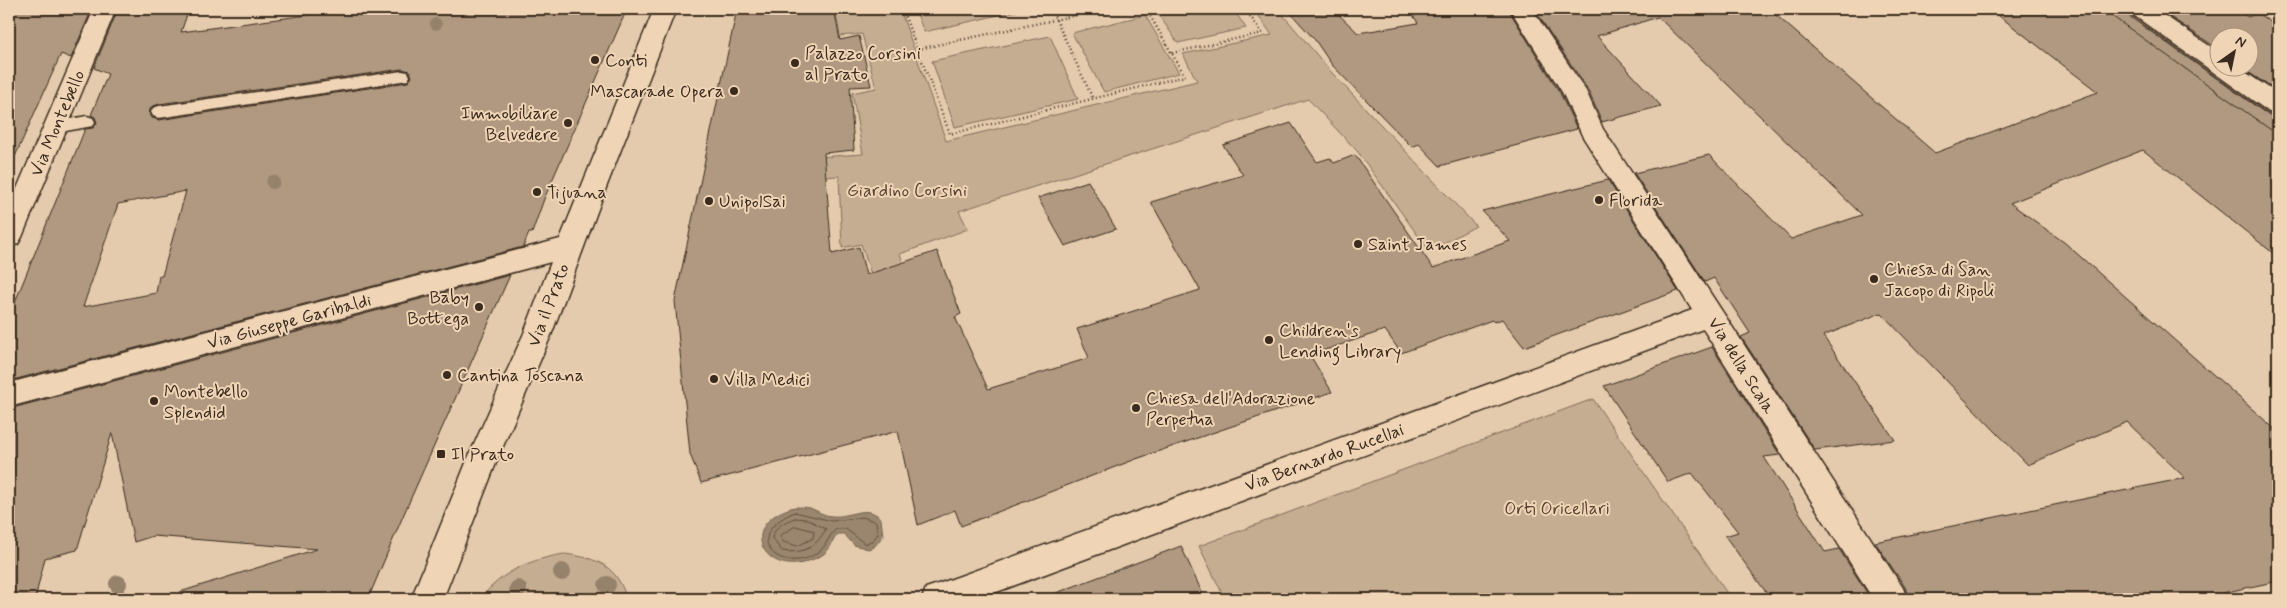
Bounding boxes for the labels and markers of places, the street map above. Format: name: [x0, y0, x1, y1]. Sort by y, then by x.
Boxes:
place label: Palazzo Corsini al Prato: [805, 42, 921, 87]
place label: Conti: [605, 49, 647, 73]
marker: Conti: [589, 54, 601, 66]
marker: Palazzo Corsini al Prato: [789, 57, 801, 69]
place label: Mascarade Opera: [590, 80, 724, 104]
marker: Mascarade Opera: [728, 85, 740, 97]
place label: Immobiliare Belvedere: [461, 102, 558, 147]
marker: Immobiliare Belvedere: [562, 117, 574, 129]
place label: Tijuana: [547, 181, 607, 205]
marker: Tijuana: [531, 186, 543, 198]
place label: Florida: [1609, 189, 1662, 213]
place label: UnipolSai: [719, 190, 786, 214]
marker: Florida: [1593, 194, 1605, 206]
marker: UnipolSai: [703, 195, 715, 207]
place label: Saint James: [1368, 233, 1467, 257]
marker: Saint James: [1352, 238, 1364, 250]
place label: Chiesa di San Jacopo di Ripoli: [1884, 258, 1994, 303]
marker: Chiesa di San Jacopo di Ripoli: [1868, 273, 1880, 285]
place label: Baby Bottega: [407, 286, 469, 331]
marker: Baby Bottega: [473, 301, 485, 313]
place label: Children's Lending Library: [1279, 319, 1401, 366]
marker: Children's Lending Library: [1263, 334, 1275, 346]
place label: Cantina Toscana: [457, 364, 584, 388]
place label: Villa Medici: [724, 368, 810, 392]
marker: Cantina Toscana: [441, 369, 453, 381]
marker: Villa Medici: [708, 373, 720, 385]
place label: Montebello Splendid: [164, 380, 248, 425]
place label: Chiesa dell'Adorazione Perpetua: [1146, 387, 1315, 432]
marker: Montebello Splendid: [148, 395, 160, 407]
marker: Chiesa dell'Adorazione Perpetua: [1130, 402, 1142, 414]
place label: Il Prato: [451, 443, 514, 467]
marker: Il Prato: [435, 448, 447, 460]

